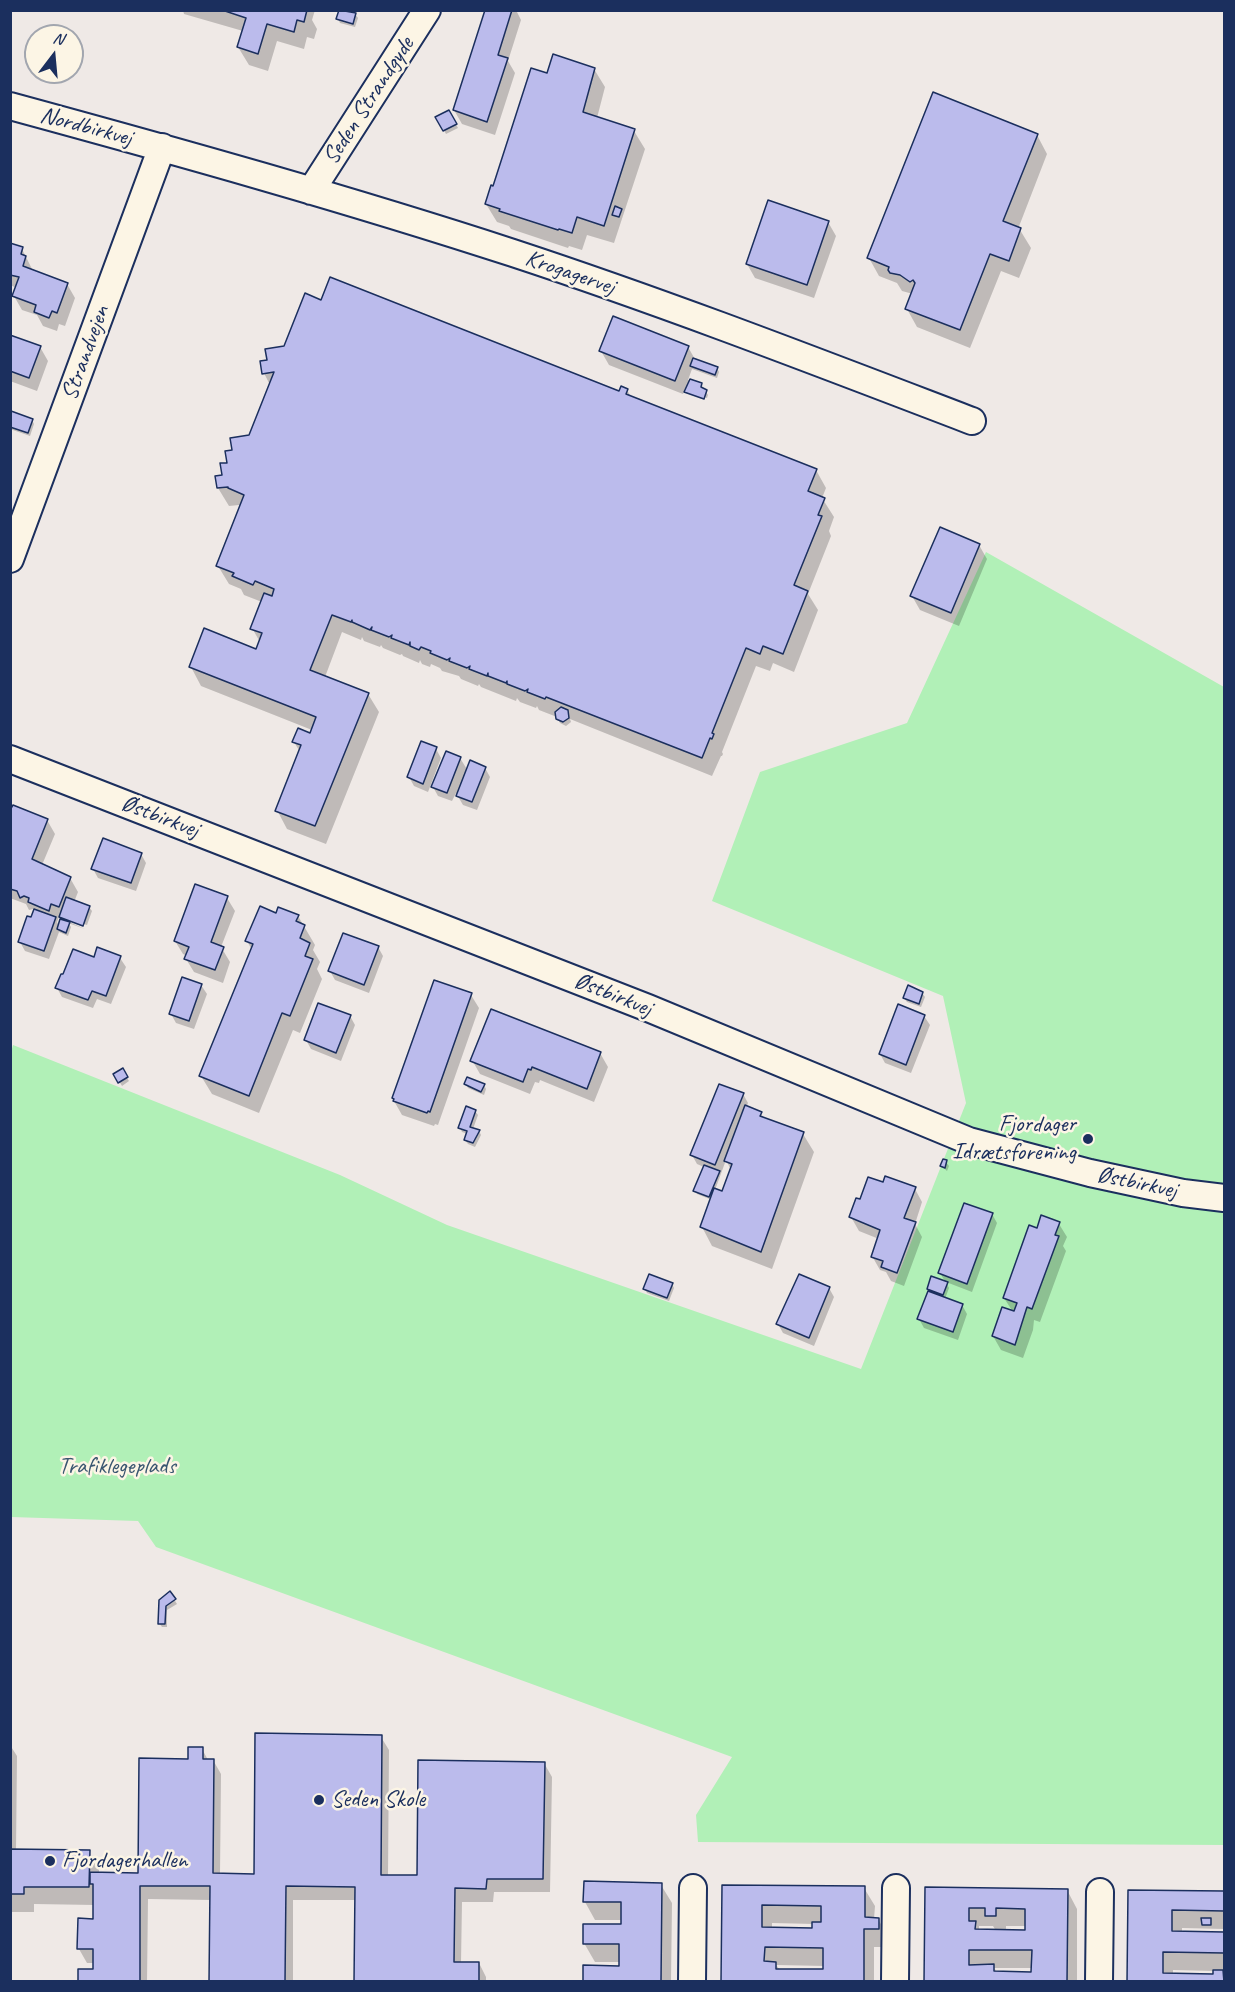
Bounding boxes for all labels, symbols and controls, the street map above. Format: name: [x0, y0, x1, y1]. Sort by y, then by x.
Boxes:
north arrow: [24, 24, 84, 84]
text: N: [51, 28, 66, 50]
street label: Seden Strandgyde: [317, 32, 421, 170]
street label: Nordbirkvej: [37, 101, 135, 153]
street label: Krogagervej: [521, 244, 619, 302]
street label: Strandvejen: [56, 302, 116, 404]
street label: Østbirkvej: [117, 789, 203, 845]
street label: Østbirkvej: [570, 966, 656, 1024]
place label: Fjordager Idrætsforening: [952, 1111, 1076, 1167]
marker: Fjordager Idrætsforening: [1081, 1132, 1095, 1146]
street label: Østbirkvej: [1094, 1160, 1180, 1206]
park label: Trafiklegeplads: [58, 1453, 176, 1481]
place label: Seden Skole: [331, 1786, 425, 1814]
marker: Seden Skole: [312, 1793, 326, 1807]
place label: Fjordagerhallen: [62, 1847, 187, 1875]
marker: Fjordagerhallen: [43, 1854, 57, 1868]

